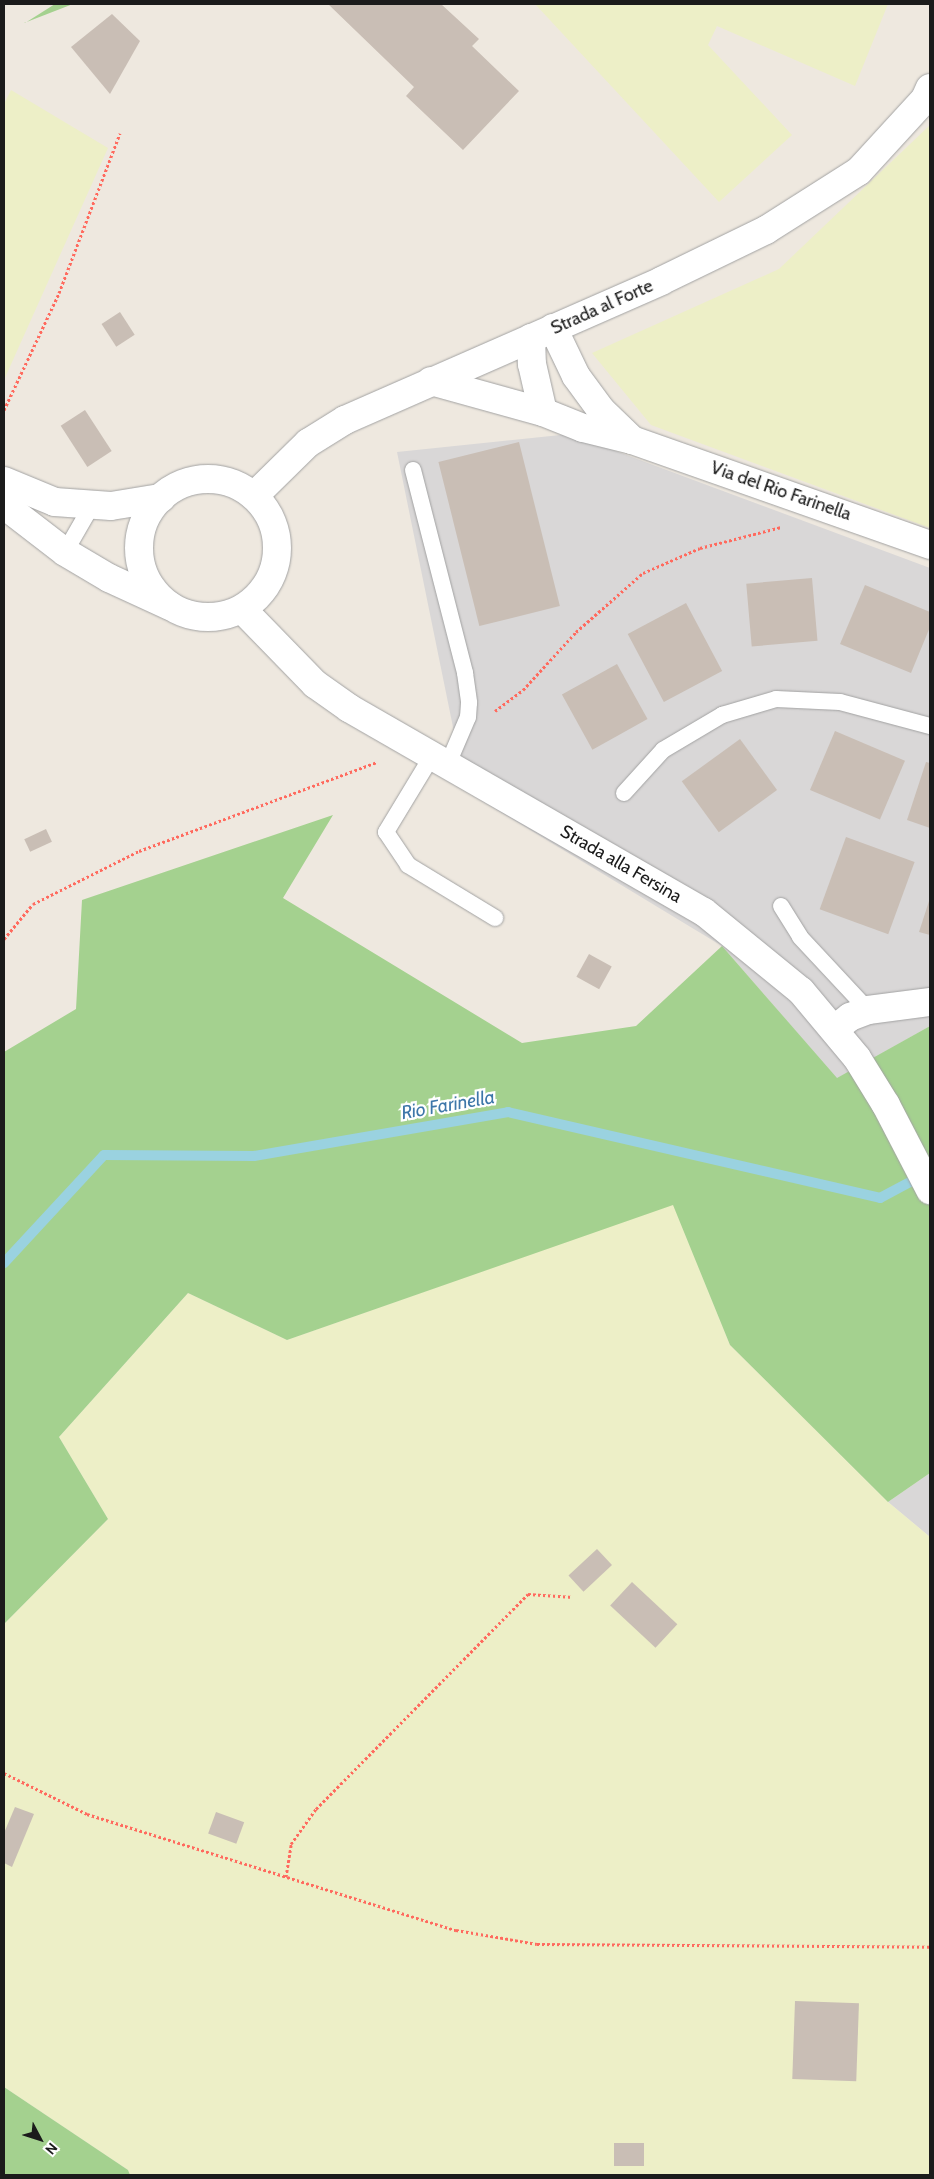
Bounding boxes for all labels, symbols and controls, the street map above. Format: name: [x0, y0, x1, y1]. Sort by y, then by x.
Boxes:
street label: Strada al Forte: [548, 275, 656, 339]
street label: Via del Rio Farinella: [708, 457, 854, 525]
street label: Strada alla Fersina: [556, 821, 686, 907]
water label: Rio Farinella: [399, 1086, 497, 1124]
north arrow: [15, 2114, 65, 2164]
text: N: [41, 2139, 62, 2158]

